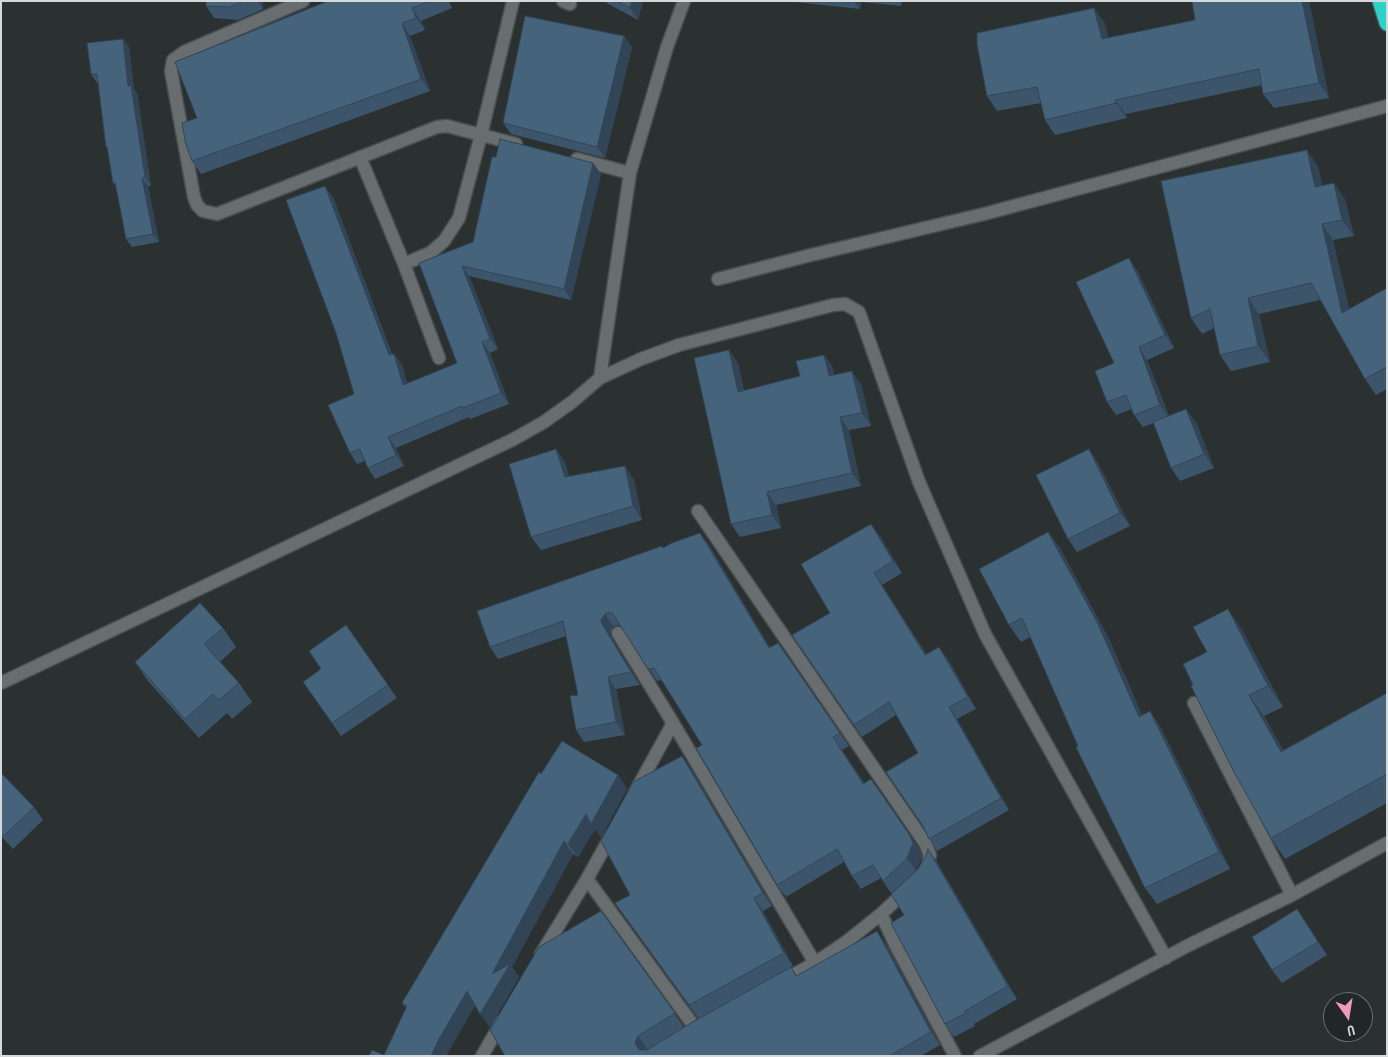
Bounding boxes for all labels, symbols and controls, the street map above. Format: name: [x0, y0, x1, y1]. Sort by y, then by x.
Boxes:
north arrow: [1323, 992, 1373, 1042]
text: U: [1346, 1021, 1357, 1040]

